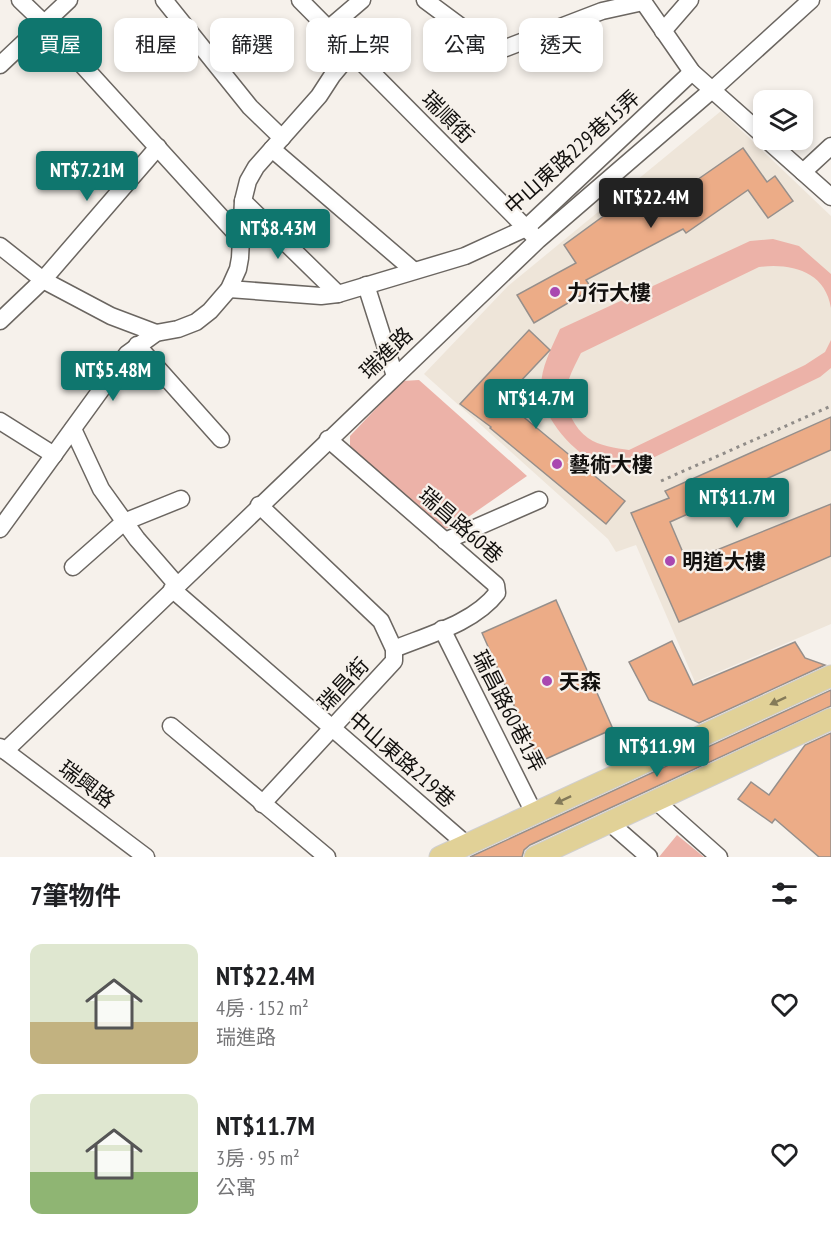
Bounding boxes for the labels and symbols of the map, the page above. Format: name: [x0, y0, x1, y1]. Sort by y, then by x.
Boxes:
street label: 中山東路229巷15弄: [499, 84, 645, 220]
street label: 瑞順街: [416, 85, 480, 149]
pin: NT$7.21M: [25, 151, 149, 202]
pin: NT$22.4M: [589, 178, 713, 229]
pin: NT$8.43M: [216, 209, 340, 260]
place label: 力行大樓: [567, 279, 651, 306]
marker: 力行大樓: [548, 285, 562, 299]
street label: 瑞進路: [354, 321, 418, 385]
pin: NT$5.48M: [51, 351, 175, 402]
pin: NT$14.7M: [474, 379, 598, 430]
place label: 藝術大樓: [569, 451, 653, 478]
marker: 藝術大樓: [550, 457, 564, 471]
pin: NT$11.7M: [675, 478, 799, 529]
street label: 瑞昌路60巷: [413, 481, 509, 569]
place label: 明道大樓: [682, 548, 766, 575]
marker: 明道大樓: [663, 554, 677, 568]
street label: 瑞昌路60巷1弄: [467, 645, 551, 777]
street label: 瑞昌街: [312, 652, 374, 716]
place label: 天森: [559, 668, 601, 695]
marker: 天森: [540, 674, 554, 688]
one-way arrow: [769, 696, 786, 705]
street label: 中山東路219巷: [343, 705, 461, 813]
pin: NT$11.9M: [595, 727, 719, 778]
street label: 瑞興路: [54, 754, 120, 814]
one-way arrow: [553, 795, 571, 805]

